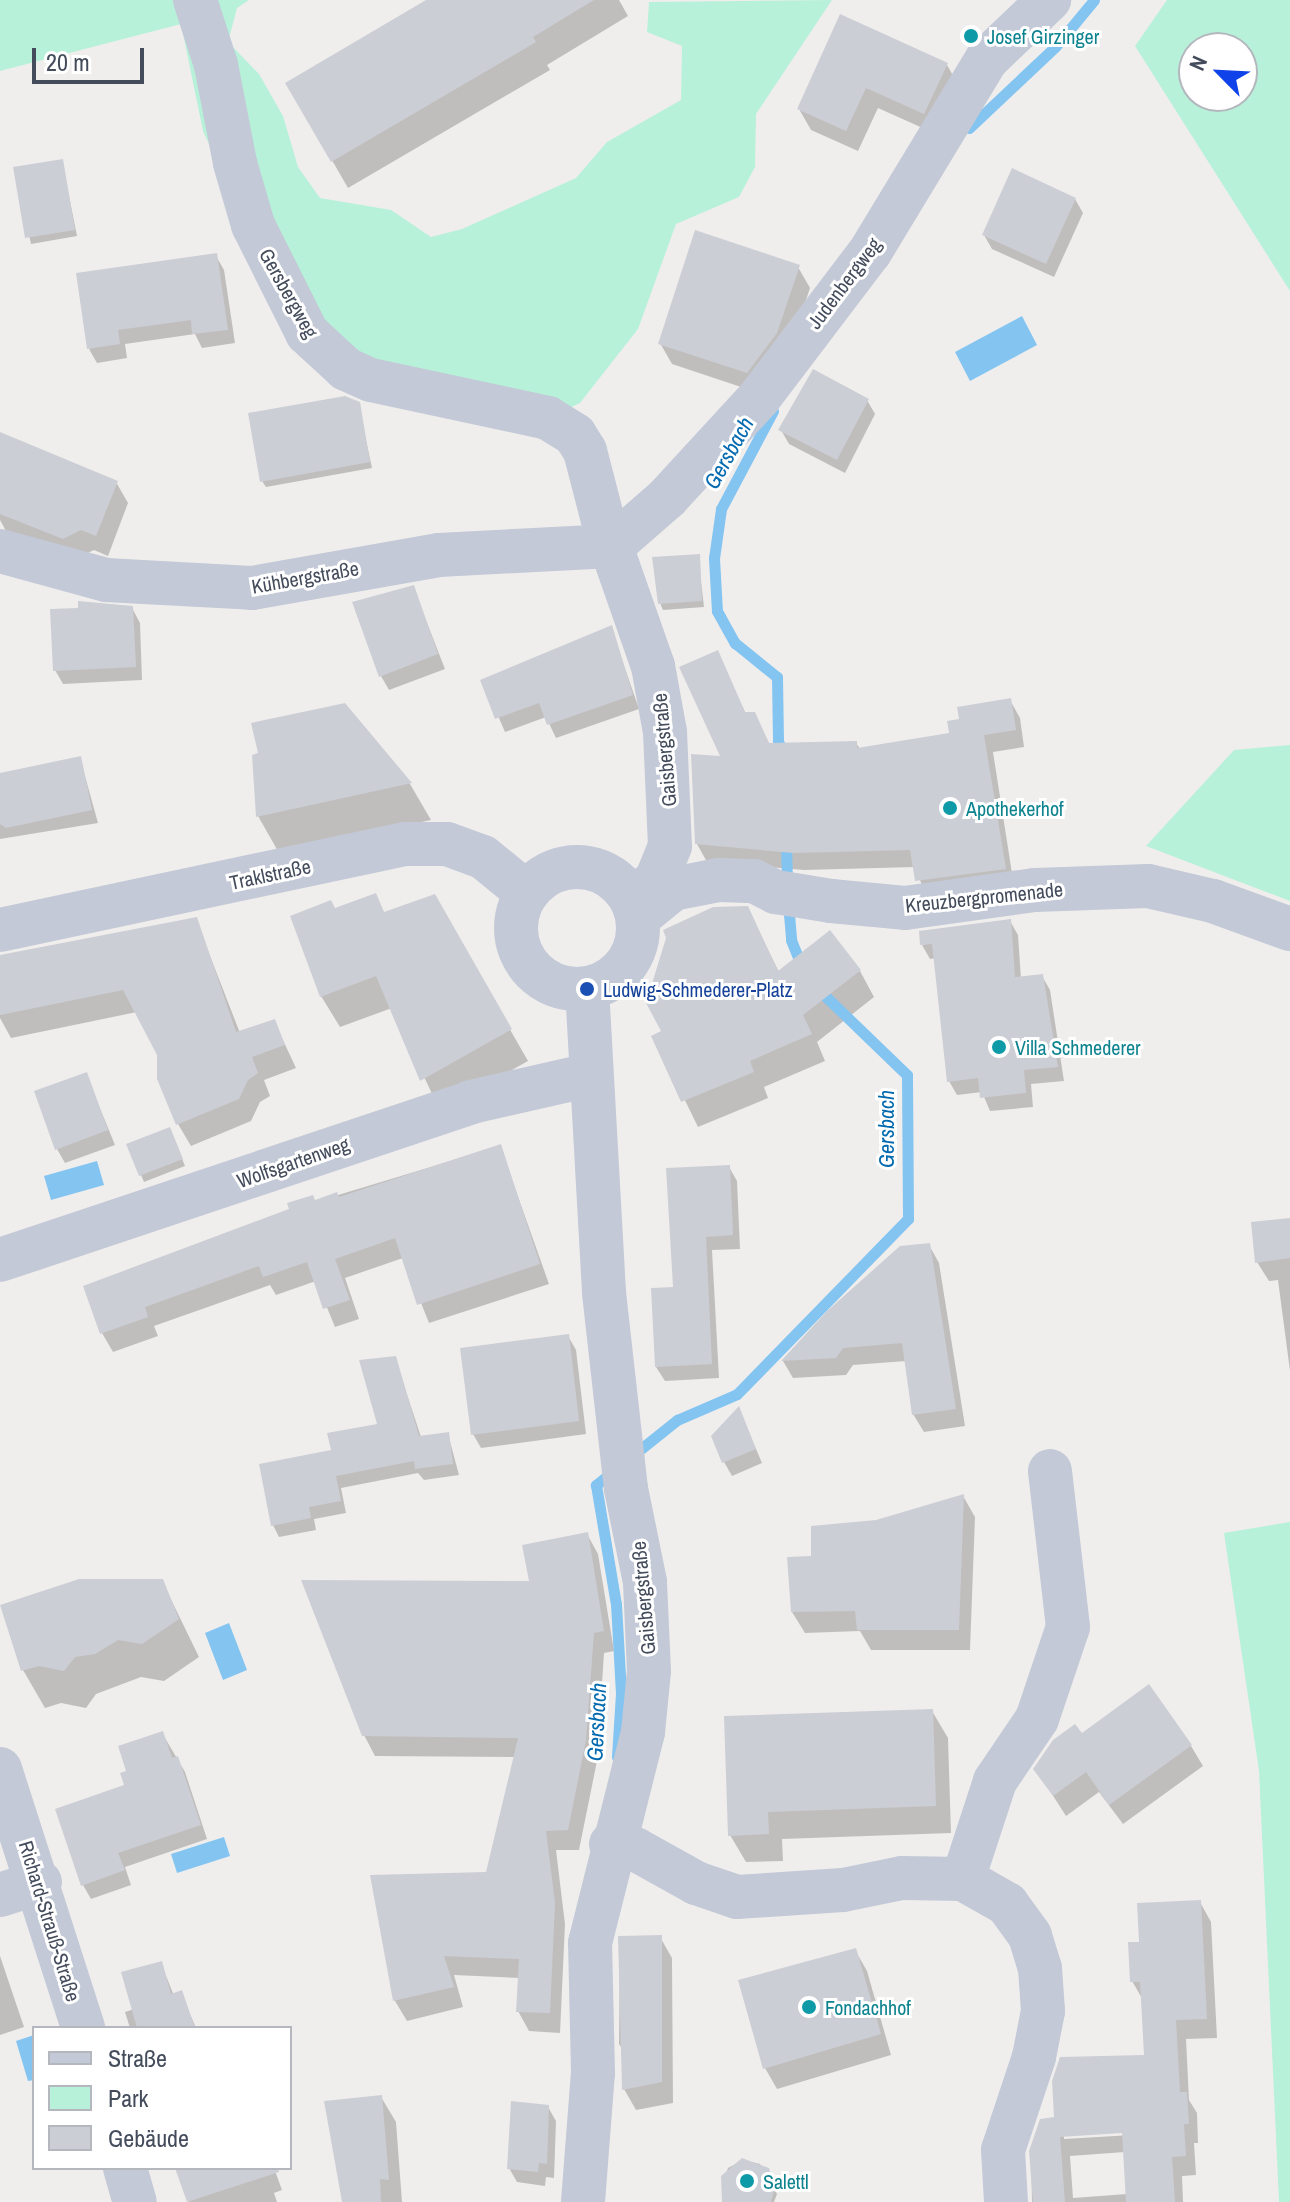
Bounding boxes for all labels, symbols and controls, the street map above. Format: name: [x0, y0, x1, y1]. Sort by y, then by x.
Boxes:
place label: Josef Girzinger: [987, 24, 1099, 48]
marker: Josef Girzinger: [962, 27, 980, 45]
scale bar: [36, 32, 148, 82]
north arrow: [1178, 32, 1258, 112]
text: 20 m: [46, 46, 90, 78]
text: N: [1182, 51, 1214, 75]
street label: Judenbergweg: [802, 233, 886, 333]
street label: Gersbergweg: [255, 244, 323, 342]
water label: Gersbach: [698, 412, 760, 494]
street label: Kühbergstraße: [250, 556, 360, 598]
street label: Gaisbergstraße: [647, 692, 681, 808]
place label: Apothekerhof: [966, 796, 1064, 820]
marker: Apothekerhof: [941, 799, 959, 817]
street label: Traklstraße: [227, 854, 313, 894]
street label: Kreuzbergpromenade: [904, 877, 1064, 917]
place label: Ludwig-Schmederer-Platz: [603, 977, 793, 1001]
marker: Ludwig-Schmederer-Platz: [578, 980, 596, 998]
place label: Villa Schmederer: [1015, 1035, 1140, 1059]
marker: Villa Schmederer: [990, 1038, 1008, 1056]
water label: Gersbach: [874, 1090, 900, 1168]
street label: Wolfsgartenweg: [234, 1132, 352, 1192]
street label: Gaisbergstraße: [626, 1540, 660, 1656]
water label: Gersbach: [582, 1682, 612, 1762]
street label: Richard-Strauß-Straße: [14, 1838, 86, 2004]
place label: Fondachhof: [825, 1995, 911, 2019]
marker: Fondachhof: [800, 1998, 818, 2016]
legend: [32, 2026, 292, 2170]
text: Straße: [108, 2042, 167, 2074]
text: Park: [108, 2082, 148, 2114]
text: Gebäude: [108, 2122, 189, 2154]
place label: Salettl: [763, 2169, 809, 2193]
marker: Salettl: [738, 2172, 756, 2190]

